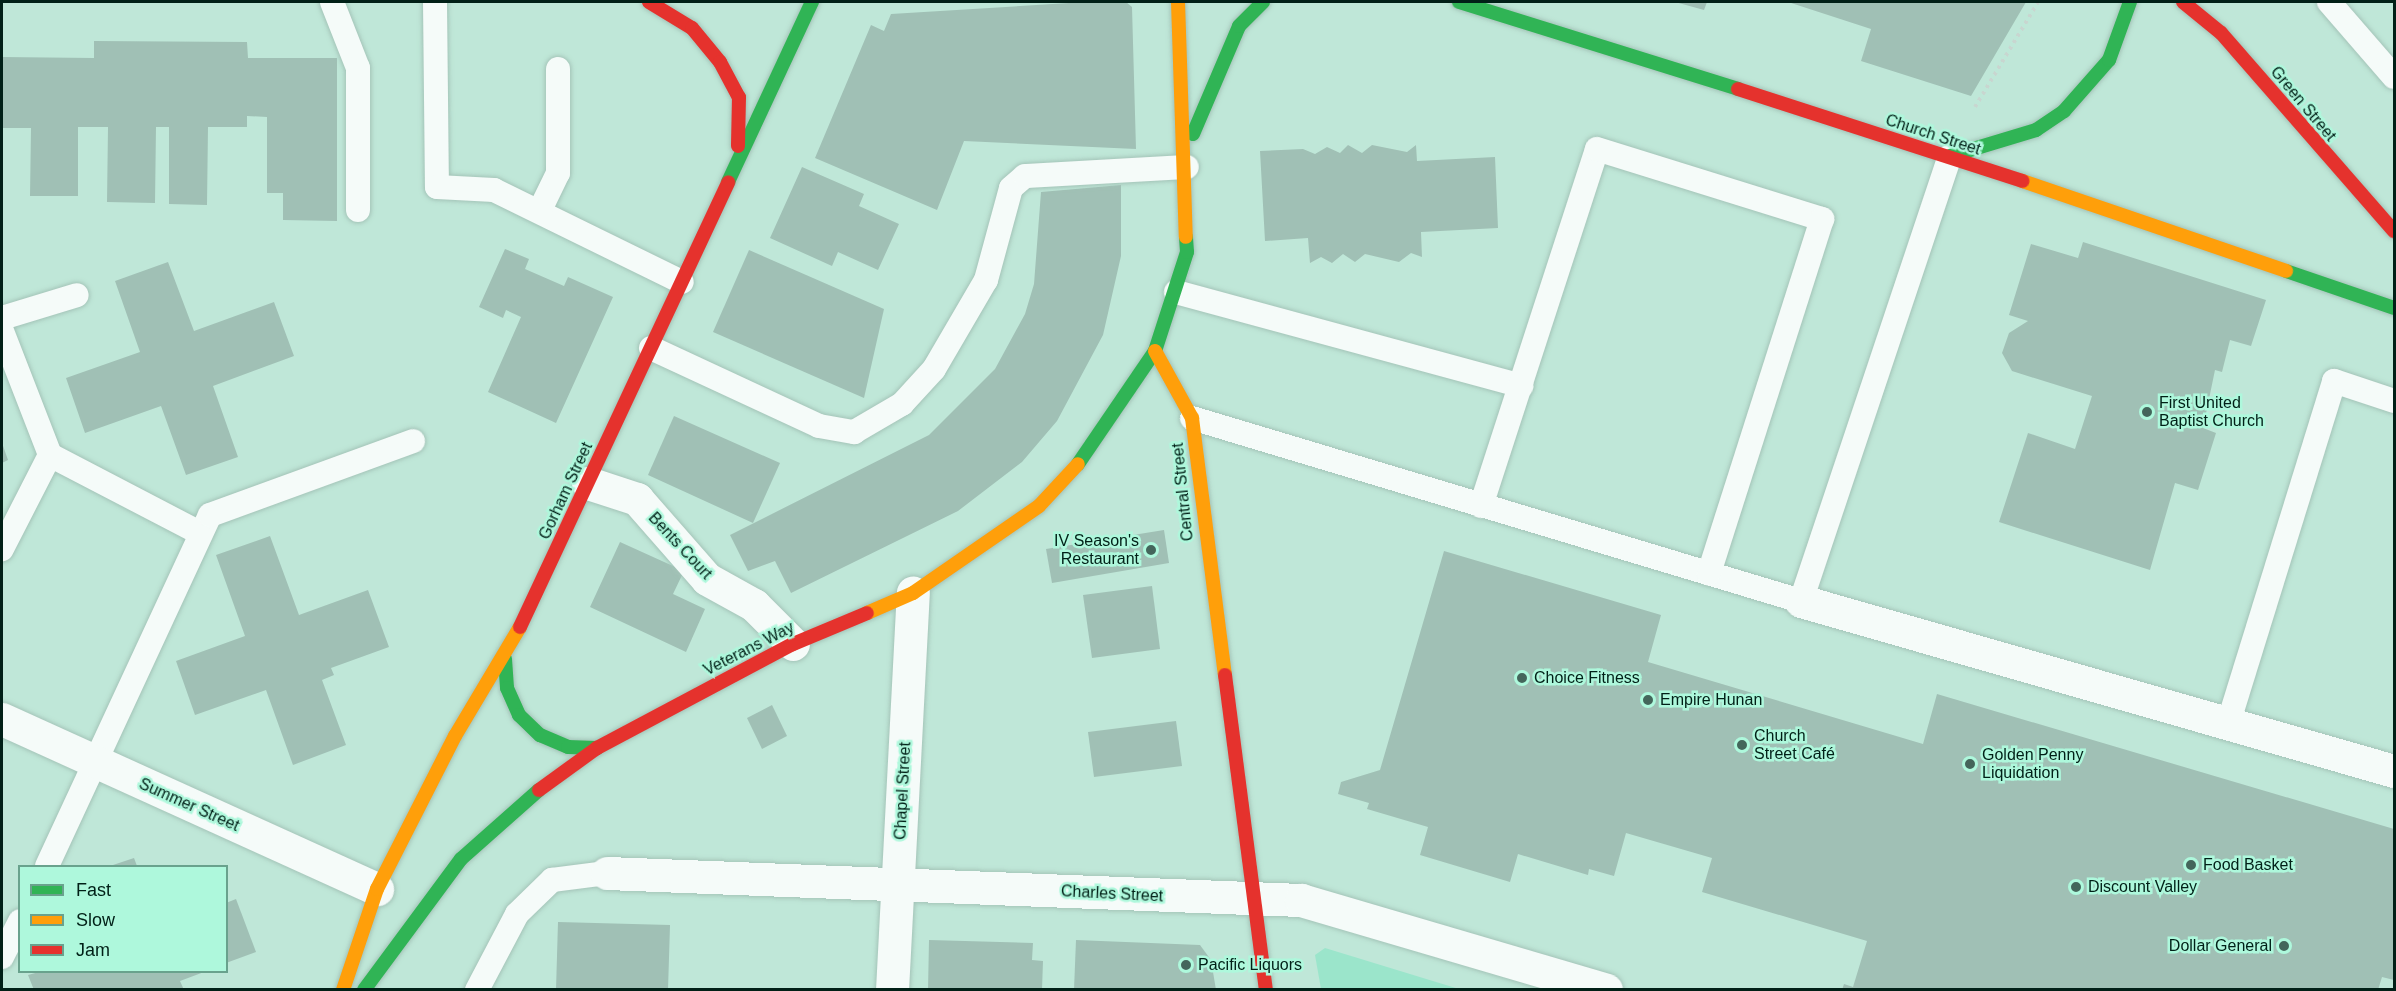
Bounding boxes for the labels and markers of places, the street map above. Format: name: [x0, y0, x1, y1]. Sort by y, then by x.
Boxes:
place label: First United Baptist Church: [2159, 393, 2264, 431]
marker: First United Baptist Church: [2140, 405, 2154, 419]
place label: IV Season's Restaurant: [1054, 531, 1139, 569]
marker: IV Season's Restaurant: [1144, 543, 1158, 557]
place label: Choice Fitness: [1534, 668, 1640, 688]
marker: Choice Fitness: [1515, 671, 1529, 685]
place label: Empire Hunan: [1660, 690, 1762, 710]
marker: Empire Hunan: [1641, 693, 1655, 707]
place label: Church Street Café: [1754, 726, 1835, 764]
marker: Church Street Café: [1735, 738, 1749, 752]
place label: Golden Penny Liquidation: [1982, 745, 2083, 783]
marker: Golden Penny Liquidation: [1963, 757, 1977, 771]
place label: Food Basket: [2203, 855, 2293, 875]
marker: Food Basket: [2184, 858, 2198, 872]
place label: Discount Valley: [2088, 877, 2197, 897]
marker: Discount Valley: [2069, 880, 2083, 894]
place label: Dollar General: [2169, 936, 2272, 956]
marker: Dollar General: [2277, 939, 2291, 953]
place label: Pacific Liquors: [1198, 955, 1302, 975]
marker: Pacific Liquors: [1179, 958, 1193, 972]

